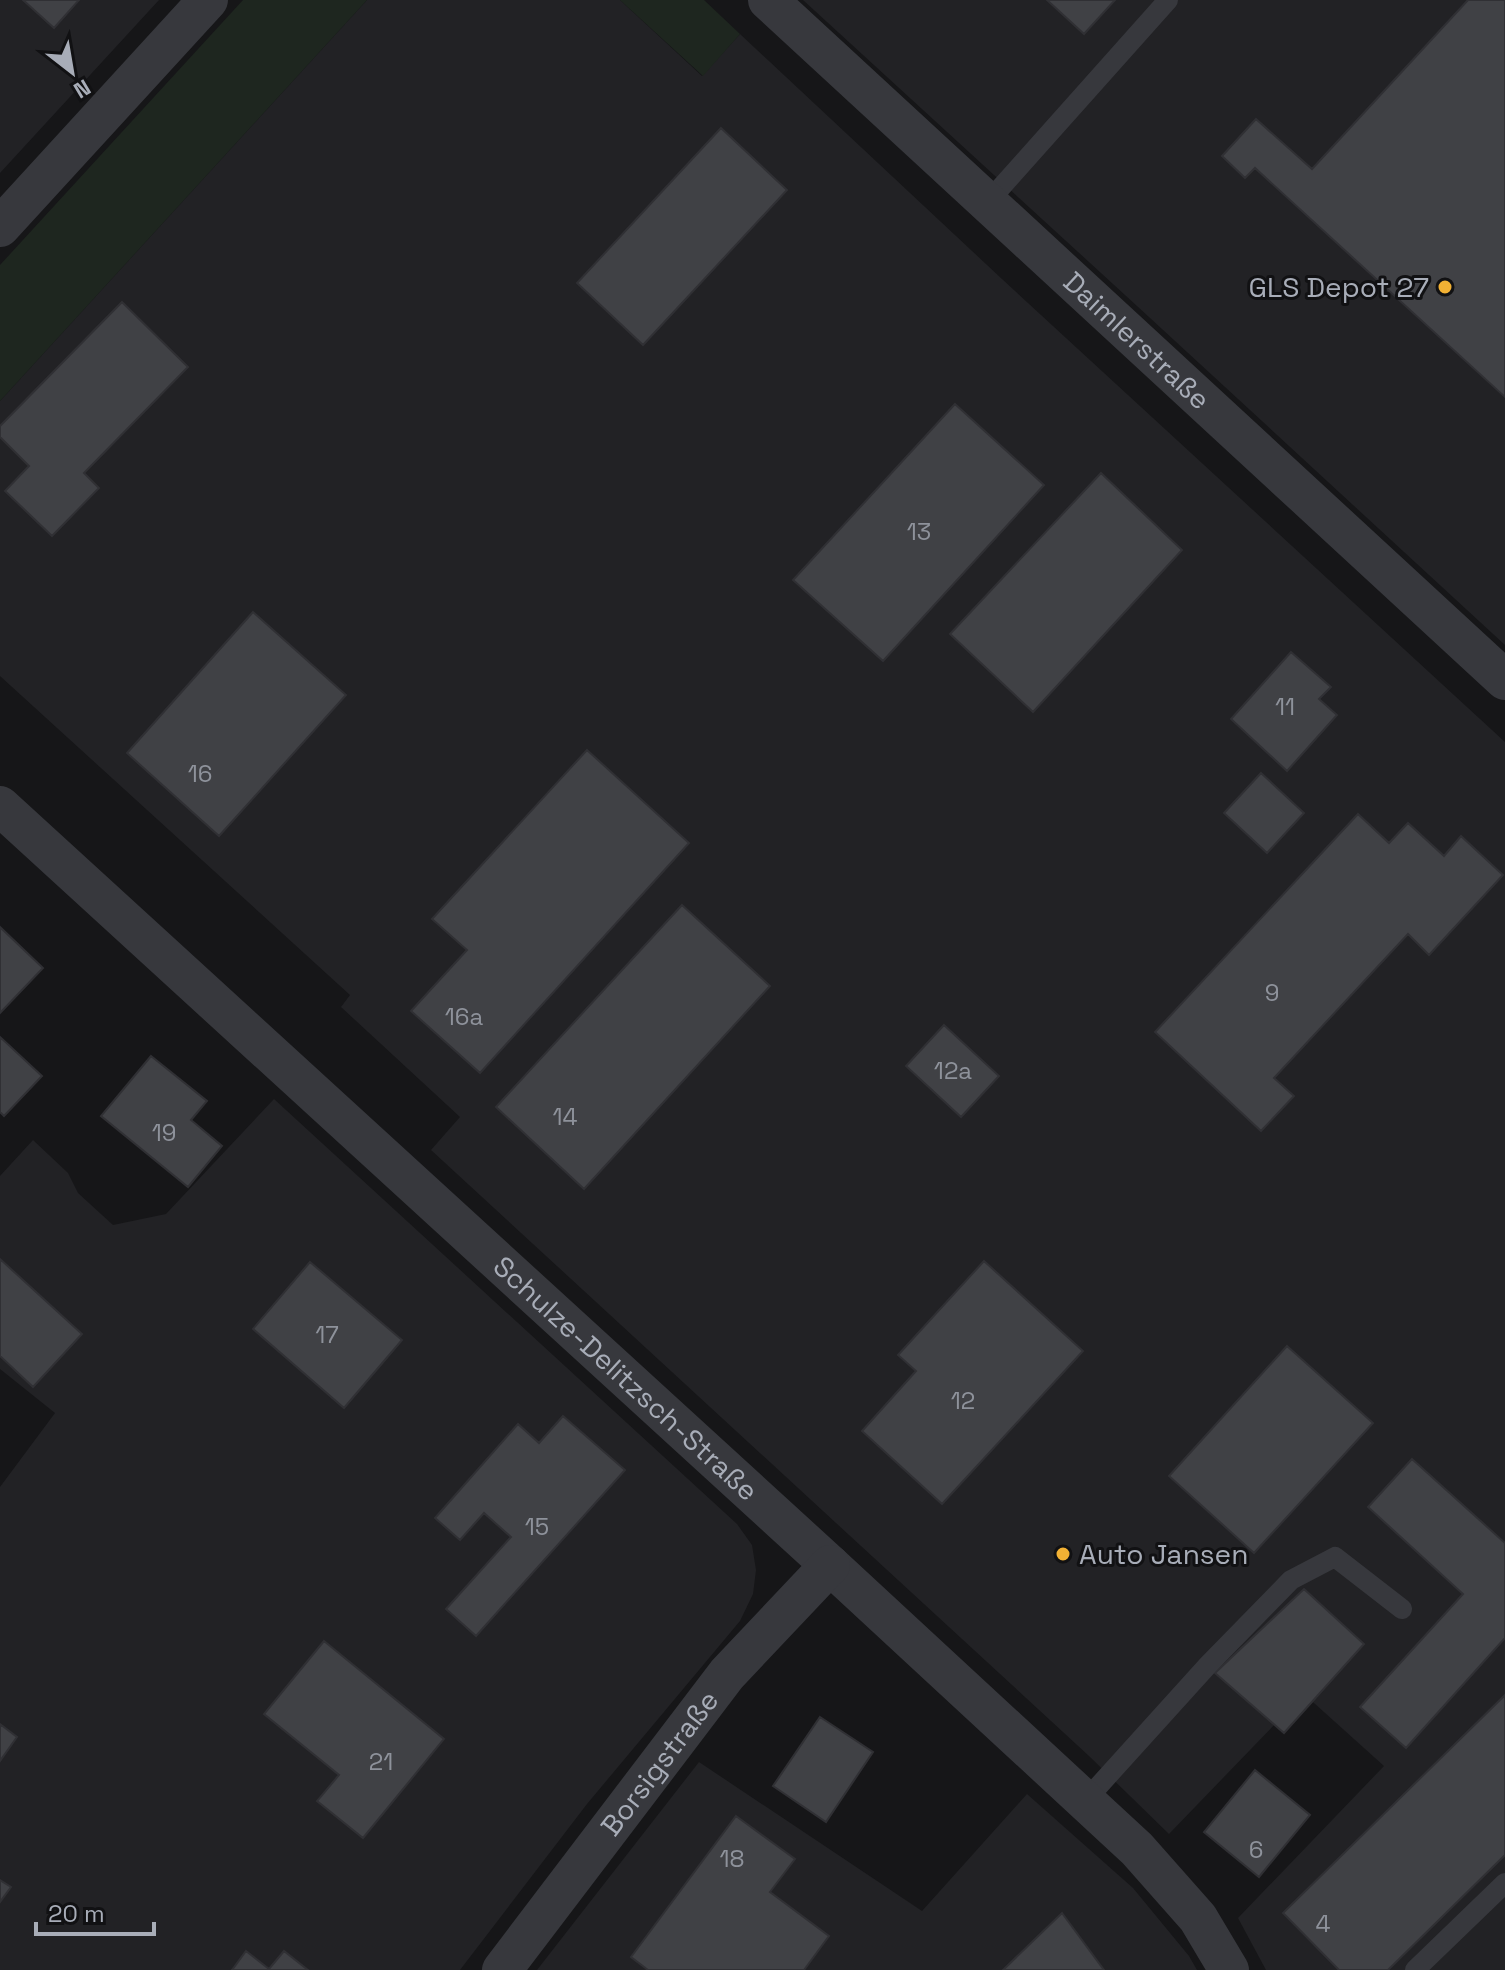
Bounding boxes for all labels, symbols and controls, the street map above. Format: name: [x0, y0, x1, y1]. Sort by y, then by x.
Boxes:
north arrow: [32, 32, 112, 112]
text: N: [69, 73, 96, 105]
street label: Daimlerstraße: [1056, 264, 1218, 417]
place label: GLS Depot 27: [1248, 269, 1429, 305]
marker: GLS Depot 27: [1436, 278, 1454, 296]
house number: 13: [907, 516, 931, 547]
house number: 11: [1275, 691, 1295, 722]
house number: 16: [188, 758, 212, 789]
house number: 9: [1265, 977, 1279, 1008]
house number: 16a: [445, 1001, 483, 1032]
house number: 12a: [934, 1055, 972, 1086]
house number: 14: [552, 1101, 578, 1132]
house number: 19: [152, 1117, 176, 1148]
street label: Schulze-Delitzsch-Straße: [486, 1248, 766, 1508]
house number: 17: [315, 1319, 339, 1350]
house number: 12: [951, 1385, 975, 1416]
house number: 15: [525, 1511, 549, 1542]
place label: Auto Jansen: [1079, 1536, 1248, 1572]
marker: Auto Jansen: [1054, 1545, 1072, 1563]
street label: Borsigstraße: [593, 1683, 726, 1843]
house number: 21: [369, 1746, 393, 1777]
house number: 6: [1249, 1834, 1263, 1865]
house number: 18: [720, 1843, 744, 1874]
scale bar: [36, 1886, 154, 1936]
text: 20 m: [48, 1898, 105, 1929]
house number: 4: [1316, 1908, 1331, 1939]

